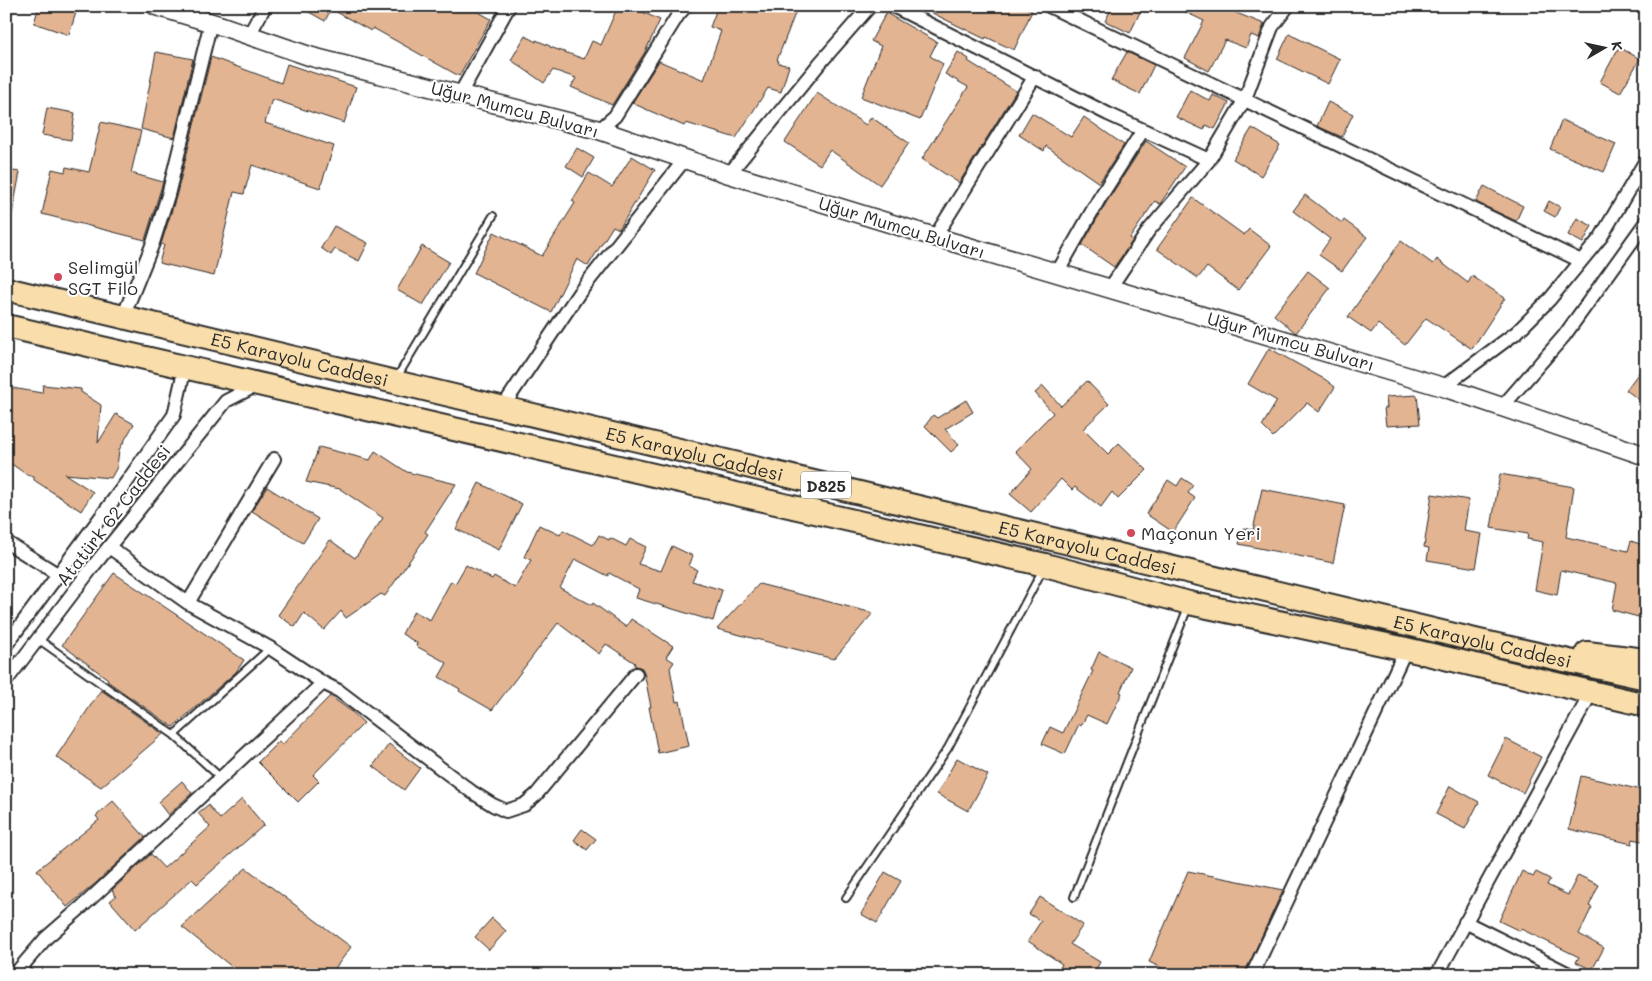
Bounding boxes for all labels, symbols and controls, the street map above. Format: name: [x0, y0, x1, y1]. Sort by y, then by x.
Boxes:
north arrow: [1580, 22, 1630, 72]
text: K: [1607, 40, 1627, 52]
street label: Uğur Mumcu Bulvarı: [428, 75, 602, 143]
street label: Uğur Mumcu Bulvarı: [816, 190, 988, 264]
place label: Selimgül SGT Filo: [68, 255, 138, 300]
marker: Selimgül SGT Filo: [52, 271, 64, 283]
street label: Uğur Mumcu Bulvarı: [1205, 306, 1377, 376]
street label: E5 Karayolu Caddesi: [209, 326, 391, 392]
street label: E5 Karayolu Caddesi: [604, 421, 786, 486]
street label: Atatürk 62 Caddesi: [50, 440, 176, 590]
road number: D825: [801, 472, 851, 498]
street label: E5 Karayolu Caddesi: [996, 515, 1179, 580]
place label: Maçonun Yeri: [1141, 521, 1261, 545]
marker: Maçonun Yeri: [1125, 527, 1137, 539]
street label: E5 Karayolu Caddesi: [1391, 609, 1574, 673]

